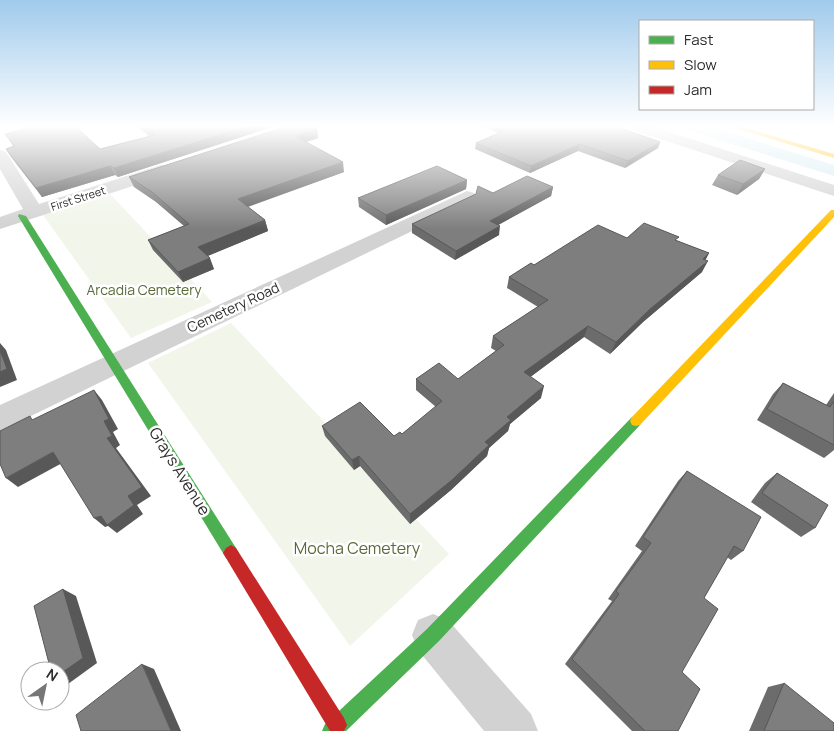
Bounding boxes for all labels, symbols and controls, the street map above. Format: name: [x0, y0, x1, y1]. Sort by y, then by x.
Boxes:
legend: [639, 20, 814, 110]
text: Fast: [684, 29, 713, 50]
text: Slow: [684, 54, 717, 75]
text: Jam: [684, 79, 712, 100]
street label: First Street: [49, 182, 107, 214]
street label: Cemetery Road: [184, 277, 282, 337]
park label: Arcadia Cemetery: [86, 280, 202, 299]
street label: Grays Avenue: [144, 423, 216, 519]
park label: Mocha Cemetery: [294, 537, 421, 559]
north arrow: [20, 661, 70, 711]
text: N: [43, 664, 62, 685]

